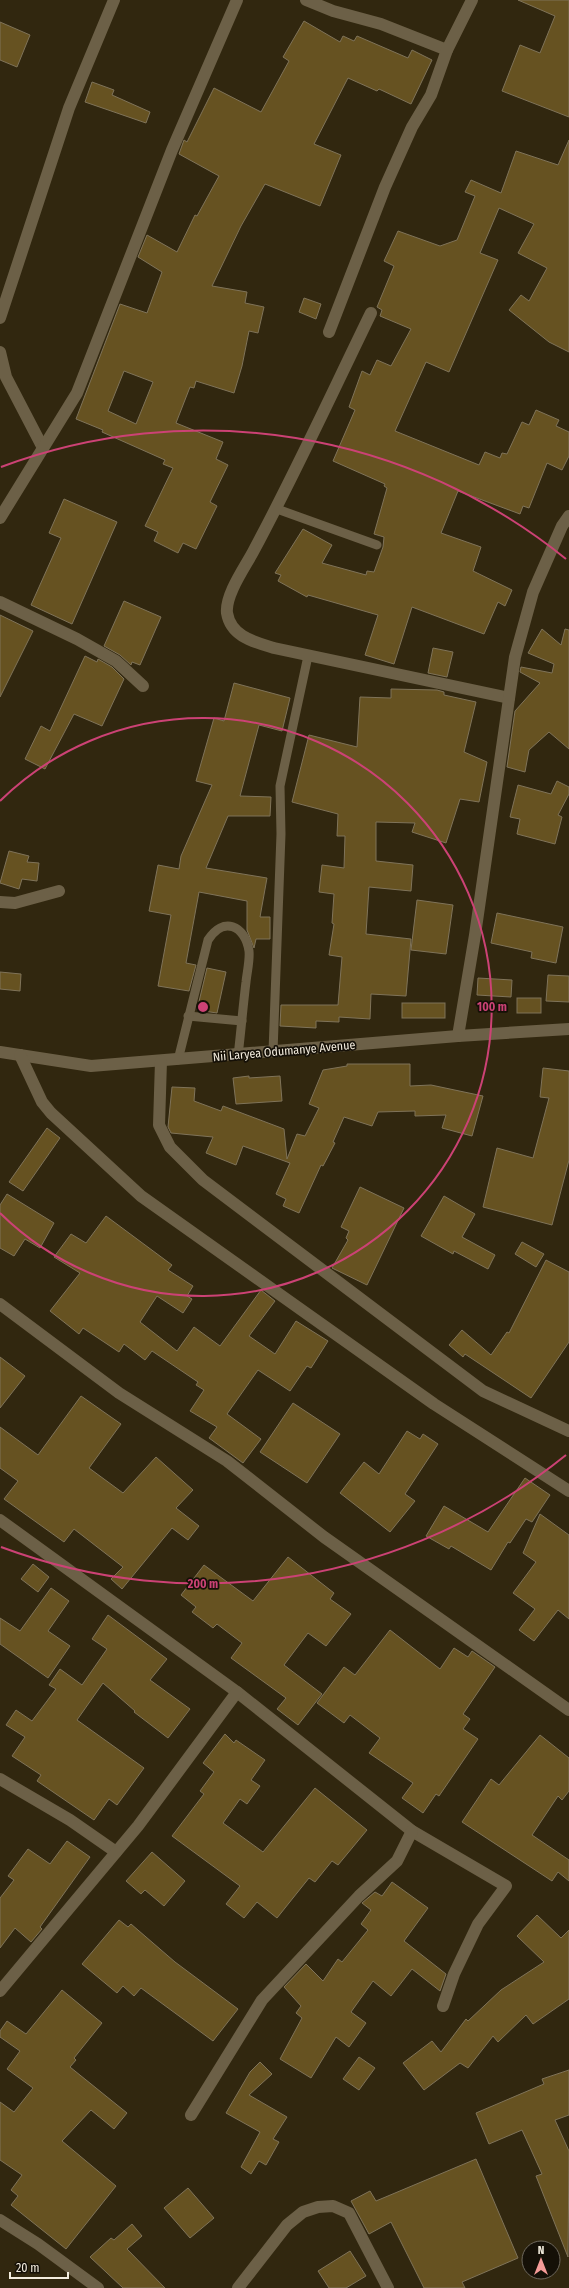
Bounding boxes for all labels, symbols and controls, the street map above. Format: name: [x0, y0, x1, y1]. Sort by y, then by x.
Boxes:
centre of rings: [196, 1000, 210, 1014]
text: 100 m: [477, 1000, 507, 1014]
street label: Nii Laryea Odumanye Avenue: [212, 1038, 356, 1064]
text: 200 m: [187, 1577, 218, 1591]
north arrow: [521, 2240, 561, 2280]
text: N: [538, 2244, 544, 2257]
scale bar: [10, 2254, 68, 2280]
text: 20 m: [16, 2261, 40, 2275]

